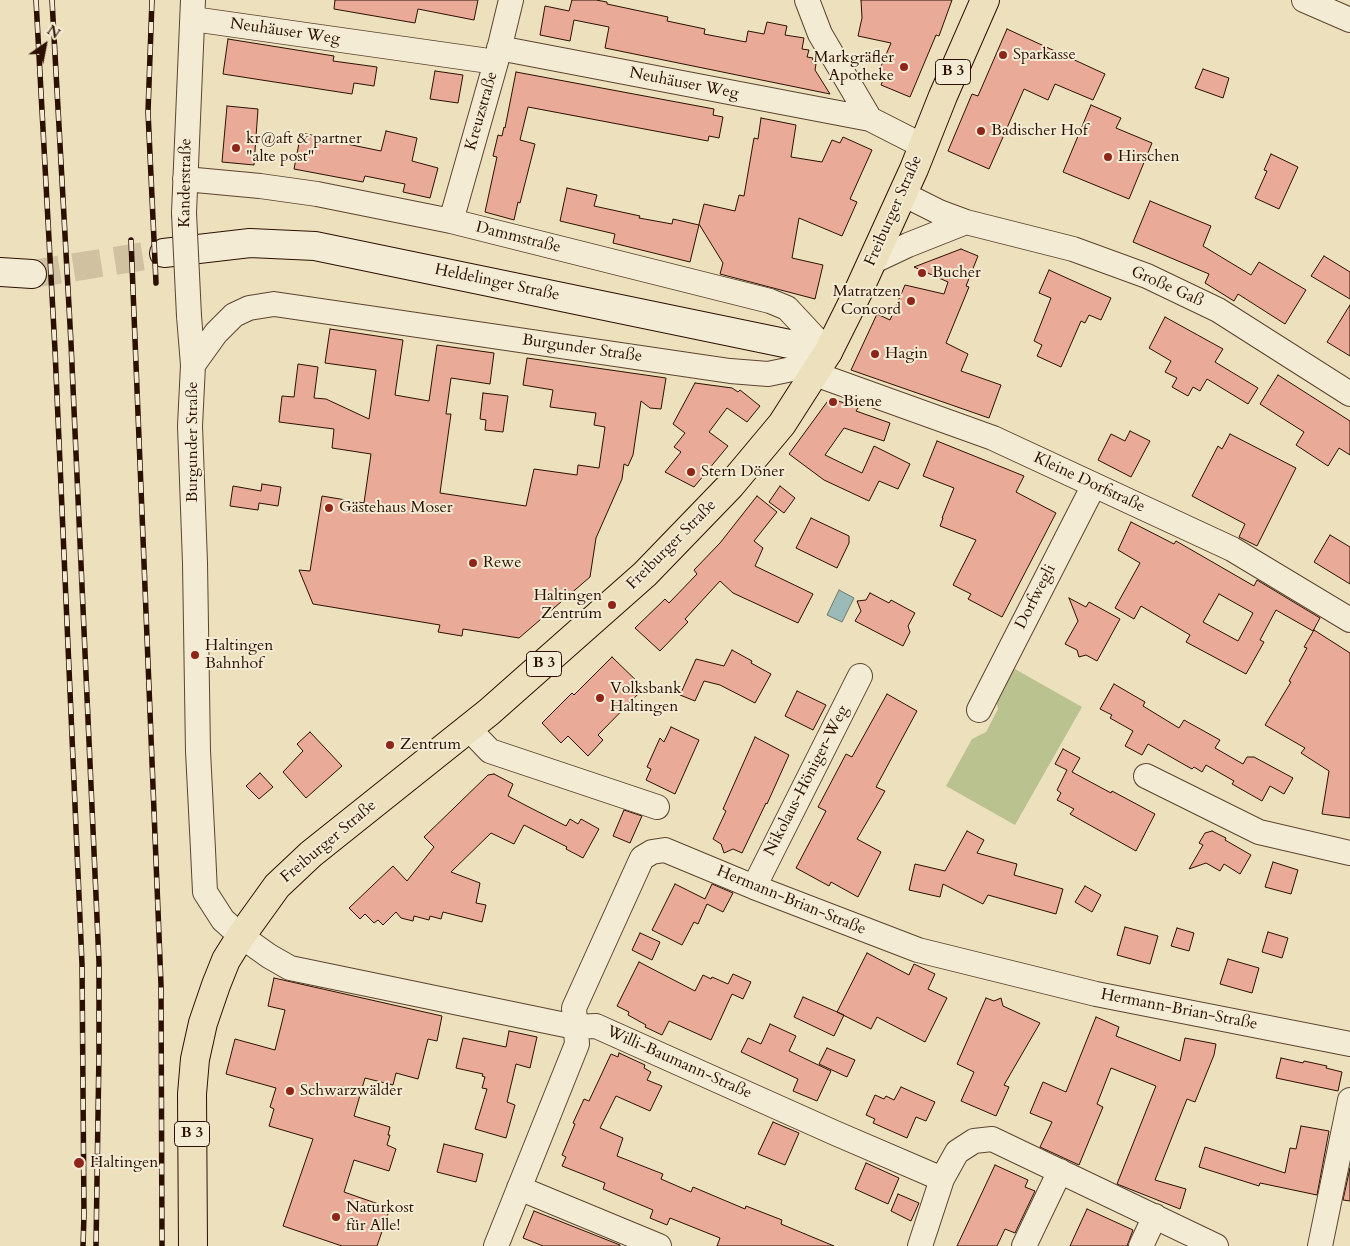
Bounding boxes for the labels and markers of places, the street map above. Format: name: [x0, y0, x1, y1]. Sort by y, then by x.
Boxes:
place label: Sparkasse: [1013, 45, 1076, 65]
place label: Markgräfler Apotheke: [814, 48, 894, 86]
marker: Sparkasse: [997, 49, 1009, 61]
marker: Markgräfler Apotheke: [898, 61, 910, 73]
place label: Badischer Hof: [991, 121, 1088, 141]
marker: Badischer Hof: [975, 125, 987, 137]
place label: kr@aft & partner "alte post": [246, 129, 362, 167]
marker: kr@aft & partner "alte post": [230, 142, 242, 154]
place label: Hirschen: [1118, 147, 1180, 167]
marker: Hirschen: [1102, 151, 1114, 163]
place label: Bucher: [932, 263, 981, 283]
marker: Bucher: [916, 267, 928, 279]
place label: Matratzen Concord: [833, 282, 901, 320]
marker: Matratzen Concord: [905, 295, 917, 307]
place label: Hagin: [885, 344, 928, 364]
marker: Hagin: [869, 348, 881, 360]
place label: Biene: [843, 392, 882, 412]
marker: Biene: [827, 396, 839, 408]
place label: Stern Döner: [701, 462, 784, 482]
marker: Stern Döner: [685, 466, 697, 478]
place label: Gästehaus Moser: [339, 498, 453, 518]
marker: Gästehaus Moser: [323, 502, 335, 514]
place label: Rewe: [483, 553, 521, 573]
marker: Rewe: [467, 557, 479, 569]
place label: Haltingen Zentrum: [534, 586, 602, 624]
marker: Haltingen Zentrum: [606, 599, 618, 611]
place label: Haltingen Bahnhof: [205, 636, 273, 674]
marker: Haltingen Bahnhof: [189, 649, 201, 661]
place label: Volksbank Haltingen: [610, 679, 682, 717]
marker: Volksbank Haltingen: [594, 692, 606, 704]
place label: Zentrum: [400, 735, 461, 755]
marker: Zentrum: [384, 739, 396, 751]
place label: Schwarzwälder: [300, 1081, 402, 1101]
marker: Schwarzwälder: [284, 1085, 296, 1097]
place label: Haltingen: [90, 1153, 158, 1173]
marker: Haltingen: [72, 1156, 86, 1170]
place label: Naturkost für Alle!: [346, 1198, 414, 1236]
marker: Naturkost für Alle!: [330, 1211, 342, 1223]

